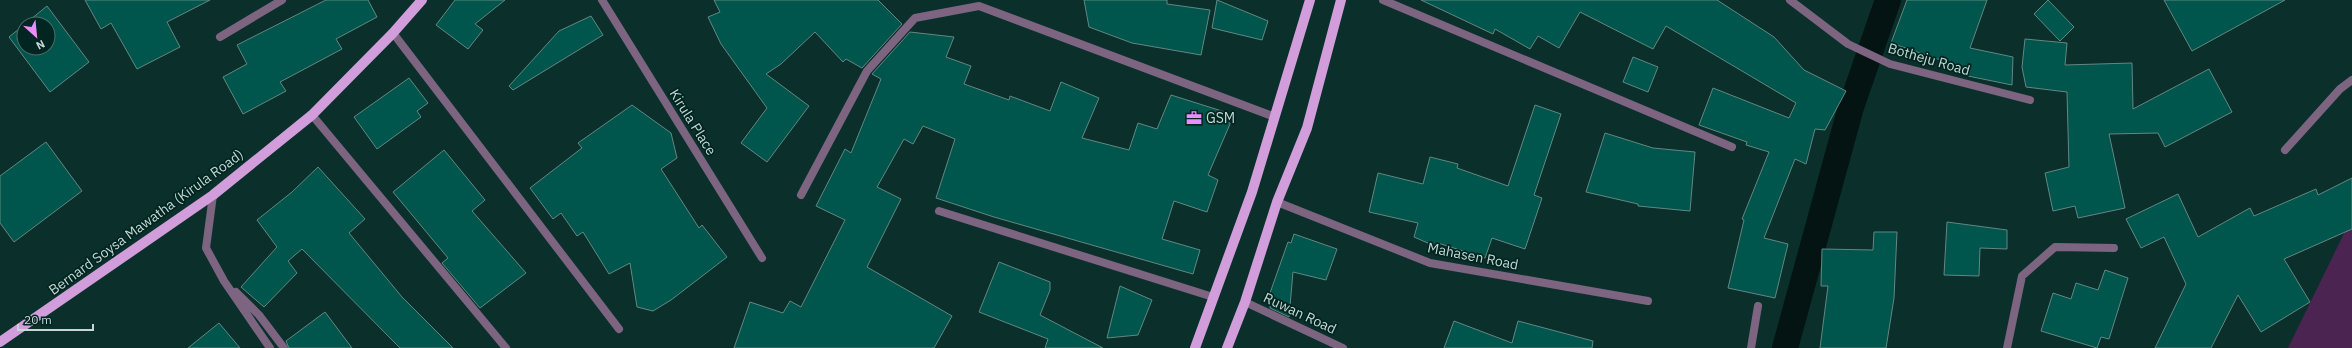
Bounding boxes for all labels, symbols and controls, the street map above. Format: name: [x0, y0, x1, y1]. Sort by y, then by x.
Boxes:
north arrow: [16, 16, 56, 56]
text: N: [34, 37, 47, 53]
street label: Botheju Road: [1886, 39, 1972, 79]
street label: Kirula Place: [666, 86, 721, 159]
office icon: GSM: [1185, 109, 1203, 127]
place label: GSM: [1206, 109, 1235, 127]
street label: Bernard Soysa Mawatha (Kirula Road): [45, 145, 247, 299]
street label: Mahasen Road: [1426, 238, 1520, 274]
street label: Ruwan Road: [1261, 288, 1339, 338]
scale bar: [18, 306, 93, 332]
text: 20 m: [24, 312, 52, 327]

